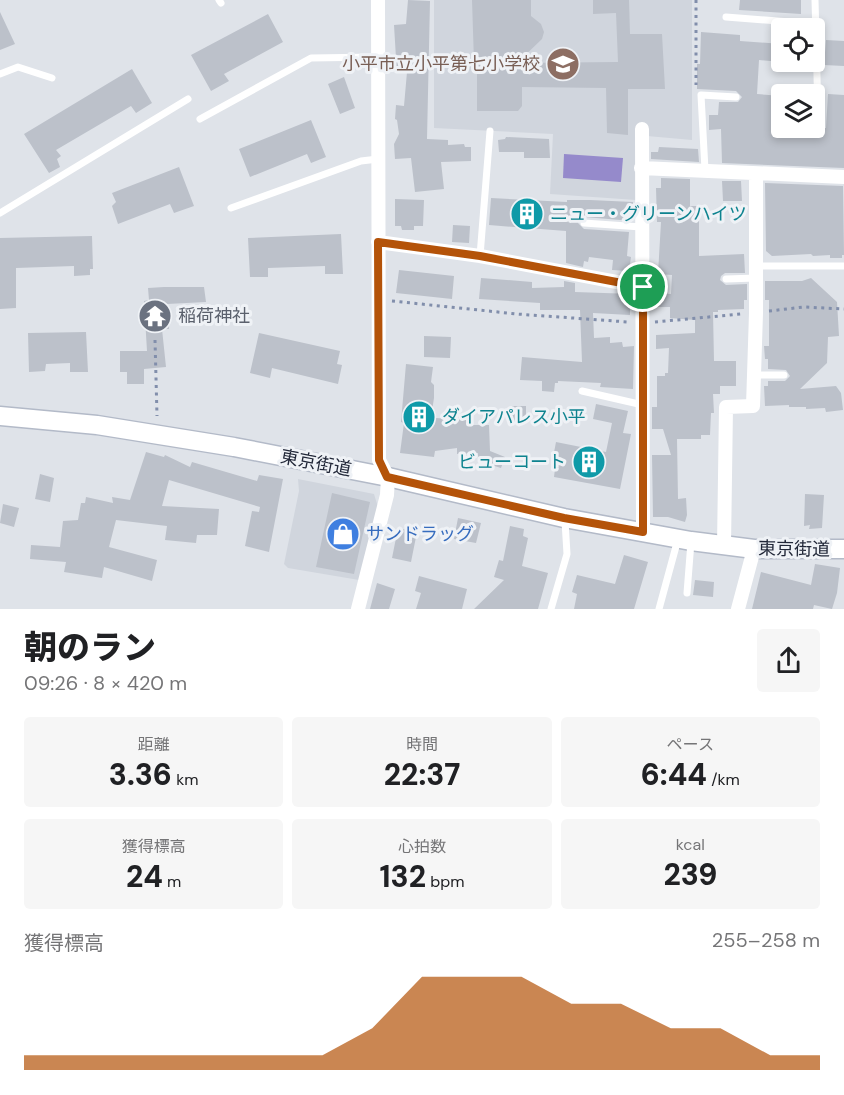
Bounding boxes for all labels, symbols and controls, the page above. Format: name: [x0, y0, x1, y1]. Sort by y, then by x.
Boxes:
map controls: [771, 18, 825, 138]
button: locate: [771, 18, 825, 72]
school or university icon: 小平市立小平第七小学校: [545, 46, 581, 82]
place label: 小平市立小平第七小学校: [342, 52, 540, 76]
button: layers: [771, 84, 825, 138]
building icon: ニュー・グリーンハイツ: [509, 196, 545, 232]
place label: ニュー・グリーンハイツ: [550, 202, 747, 226]
pin: [617, 261, 668, 312]
icon: arrive: [626, 270, 659, 303]
temple icon: 稲荷神社: [137, 298, 173, 334]
place label: 稲荷神社: [178, 304, 250, 328]
building icon: ダイアパレス小平: [401, 399, 437, 435]
place label: ダイアパレス小平: [442, 405, 586, 429]
street label: 東京街道: [278, 444, 354, 482]
building icon: ビューコート: [571, 444, 607, 480]
place label: ビューコート: [458, 450, 566, 474]
shop icon: サンドラッグ: [325, 516, 361, 552]
place label: サンドラッグ: [366, 522, 474, 546]
street label: 東京街道: [758, 536, 830, 562]
text: 朝のラン: [24, 626, 156, 669]
button: share: [757, 629, 820, 692]
text: 09:26 · 8 × 420 m: [24, 670, 187, 696]
text: 距離: [138, 734, 170, 755]
text: 時間: [406, 734, 438, 755]
text: ペース: [667, 734, 714, 755]
text: 3.36: [109, 755, 172, 794]
text: 22:37: [384, 755, 460, 794]
text: 6:44: [641, 755, 707, 794]
text: km: [172, 769, 198, 790]
text: /km: [707, 769, 740, 790]
text: kcal: [676, 834, 705, 855]
text: 獲得標高: [122, 836, 186, 857]
text: 心拍数: [398, 836, 446, 857]
text: 239: [663, 855, 717, 894]
text: 24: [126, 857, 163, 896]
text: 132: [379, 857, 426, 896]
text: m: [163, 871, 181, 892]
text: bpm: [426, 871, 465, 892]
text: 255–258 m: [712, 927, 820, 953]
text: 獲得標高: [24, 930, 104, 956]

